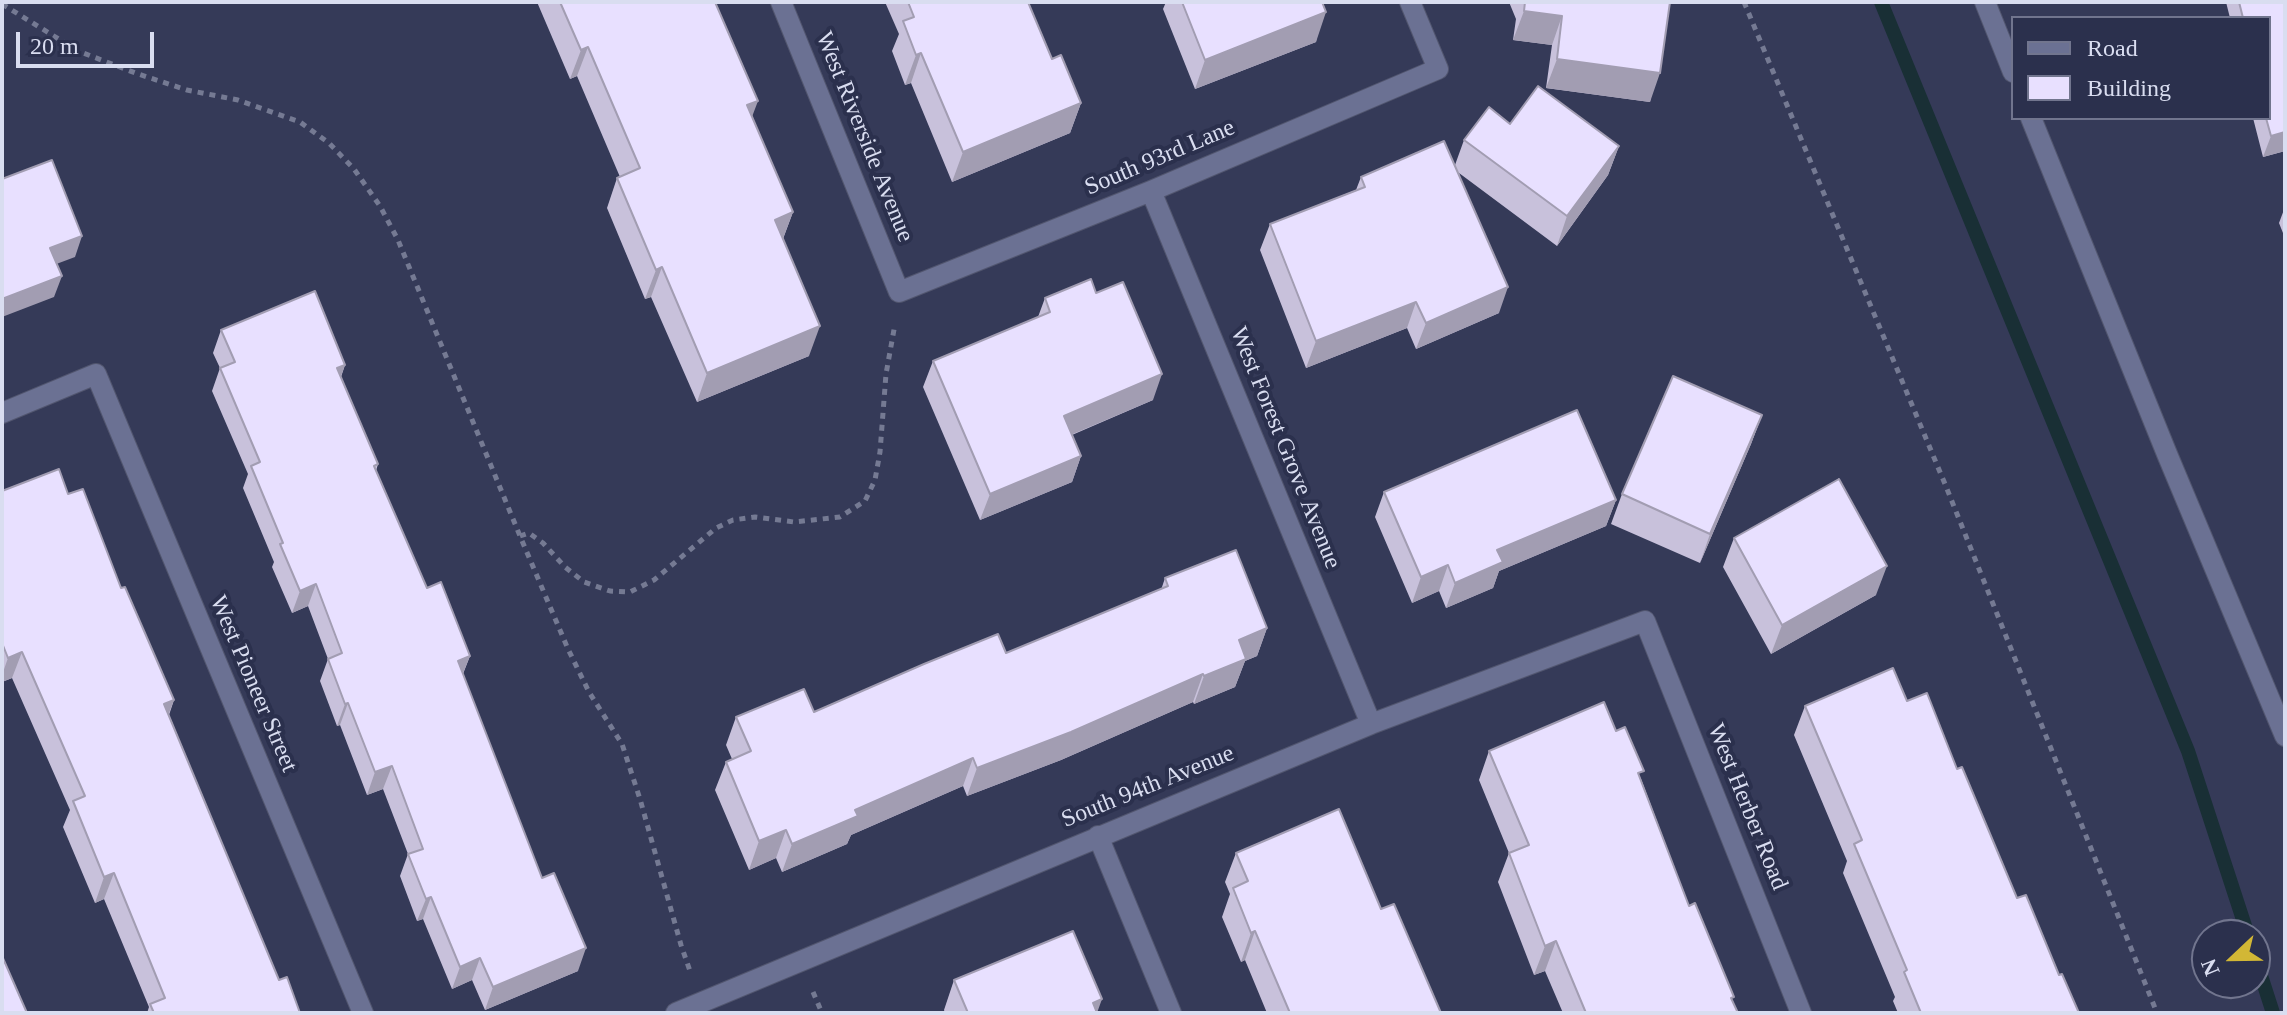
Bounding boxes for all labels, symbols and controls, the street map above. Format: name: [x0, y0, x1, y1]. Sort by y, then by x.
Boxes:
scale bar: [20, 16, 158, 66]
legend: [2011, 16, 2271, 120]
street label: West Riverside Avenue: [809, 28, 919, 246]
text: 20 m: [30, 33, 79, 59]
text: Road: [2087, 35, 2138, 61]
text: Building: [2087, 75, 2171, 101]
street label: South 93rd Lane: [1081, 113, 1239, 203]
street label: West Forest Grove Avenue: [1223, 323, 1347, 573]
street label: West Pioneer Street: [203, 592, 303, 776]
street label: West Herber Road: [1701, 720, 1793, 894]
street label: South 94th Avenue: [1058, 739, 1238, 835]
north arrow: [2191, 919, 2271, 999]
text: N: [2196, 955, 2225, 979]

